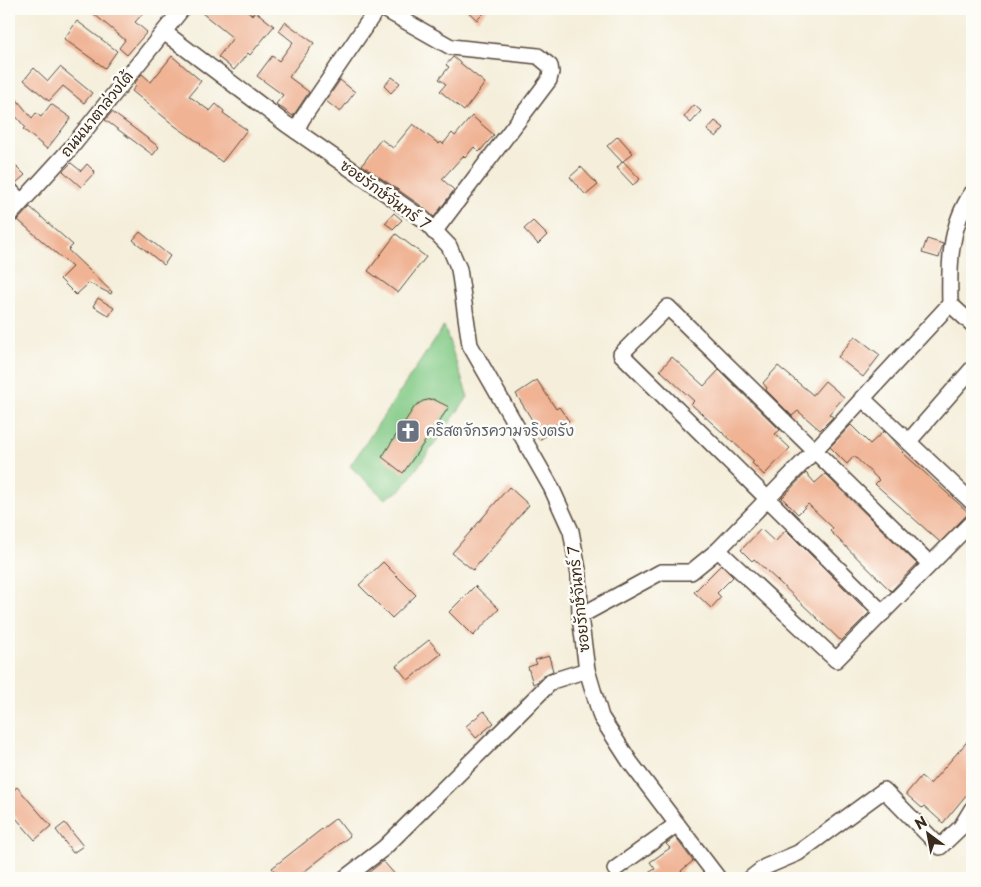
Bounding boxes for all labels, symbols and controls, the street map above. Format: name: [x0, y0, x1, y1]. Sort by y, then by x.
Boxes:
street label: ถนนนาตาล่วงใต้: [54, 65, 138, 161]
street label: ซอยรักษ์จันทร์ 7: [336, 153, 436, 235]
church icon: คริสตจักรความจริงตรัง: [395, 418, 421, 444]
place label: คริสตจักรความจริงตรัง: [426, 418, 574, 441]
street label: ซอยรักษ์จันทร์ 7: [560, 544, 595, 654]
north arrow: [904, 810, 954, 860]
text: N: [911, 811, 931, 834]

